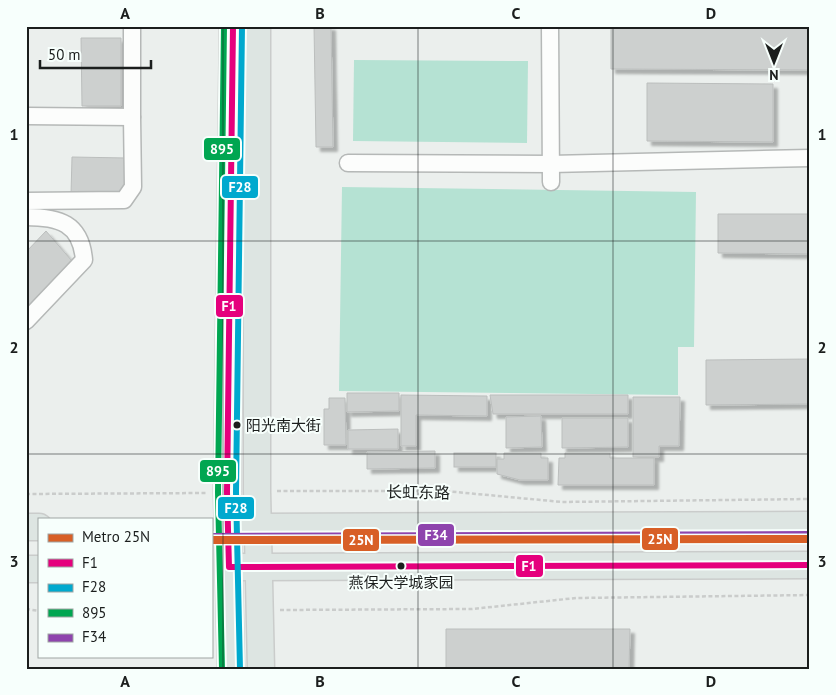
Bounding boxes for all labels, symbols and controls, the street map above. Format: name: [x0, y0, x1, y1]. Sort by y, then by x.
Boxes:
text: A: [120, 3, 130, 23]
text: B: [315, 3, 325, 23]
text: C: [512, 3, 521, 23]
text: D: [706, 3, 716, 23]
scale bar: [40, 38, 151, 70]
north arrow: [748, 38, 798, 88]
text: 50 m: [48, 45, 81, 64]
text: N: [769, 66, 779, 84]
text: 1: [9, 124, 19, 144]
text: 1: [817, 124, 827, 144]
line badge: 895: [203, 137, 241, 161]
text: 895: [210, 140, 234, 158]
line badge: F28: [221, 175, 259, 199]
text: F28: [229, 178, 252, 196]
line badge: F1: [215, 294, 244, 318]
text: F1: [221, 297, 237, 315]
text: 2: [9, 337, 19, 357]
text: 2: [817, 337, 827, 357]
place label: 阳光南大街: [246, 416, 321, 435]
marker: 阳光南大街: [232, 420, 242, 430]
line badge: 895: [199, 459, 237, 483]
text: 895: [206, 462, 230, 480]
street label: 长虹东路: [386, 481, 450, 503]
line badge: F28: [217, 496, 255, 520]
text: F28: [225, 499, 248, 517]
legend: [38, 518, 212, 658]
line badge: F34: [417, 523, 455, 547]
text: F34: [425, 526, 448, 544]
text: Metro 25N: [82, 527, 150, 546]
line badge: 25N: [641, 527, 679, 551]
line badge: 25N: [342, 528, 380, 552]
text: 25N: [647, 530, 673, 548]
text: 25N: [348, 531, 374, 549]
text: 3: [9, 551, 19, 571]
text: 3: [817, 551, 827, 571]
text: F1: [82, 553, 98, 572]
line badge: F1: [515, 554, 544, 578]
text: F1: [521, 557, 537, 575]
marker: 燕保大学城家园: [396, 561, 406, 571]
place label: 燕保大学城家园: [348, 573, 454, 592]
text: F28: [82, 577, 106, 596]
text: 895: [82, 603, 107, 622]
text: F34: [82, 627, 106, 646]
text: A: [120, 671, 130, 691]
text: B: [315, 671, 325, 691]
text: C: [512, 671, 521, 691]
text: D: [706, 671, 716, 691]

